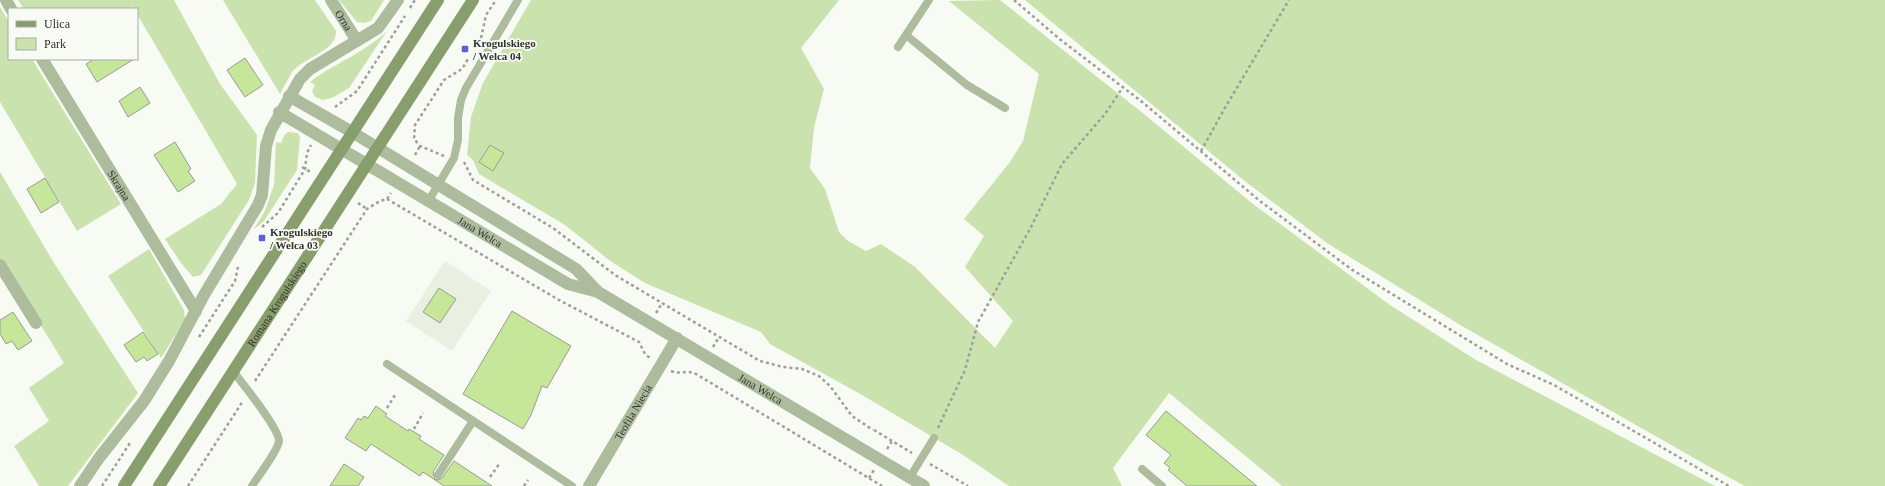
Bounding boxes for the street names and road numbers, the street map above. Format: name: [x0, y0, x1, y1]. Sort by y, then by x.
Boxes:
street label: Orna: [333, 8, 355, 33]
street label: Skrajna: [105, 168, 133, 203]
street label: Jana Welca: [456, 214, 504, 250]
street label: Romana Krogulskiego: [245, 258, 309, 349]
street label: Jana Welca: [736, 371, 785, 407]
street label: Teofila Niecia: [612, 382, 654, 442]

